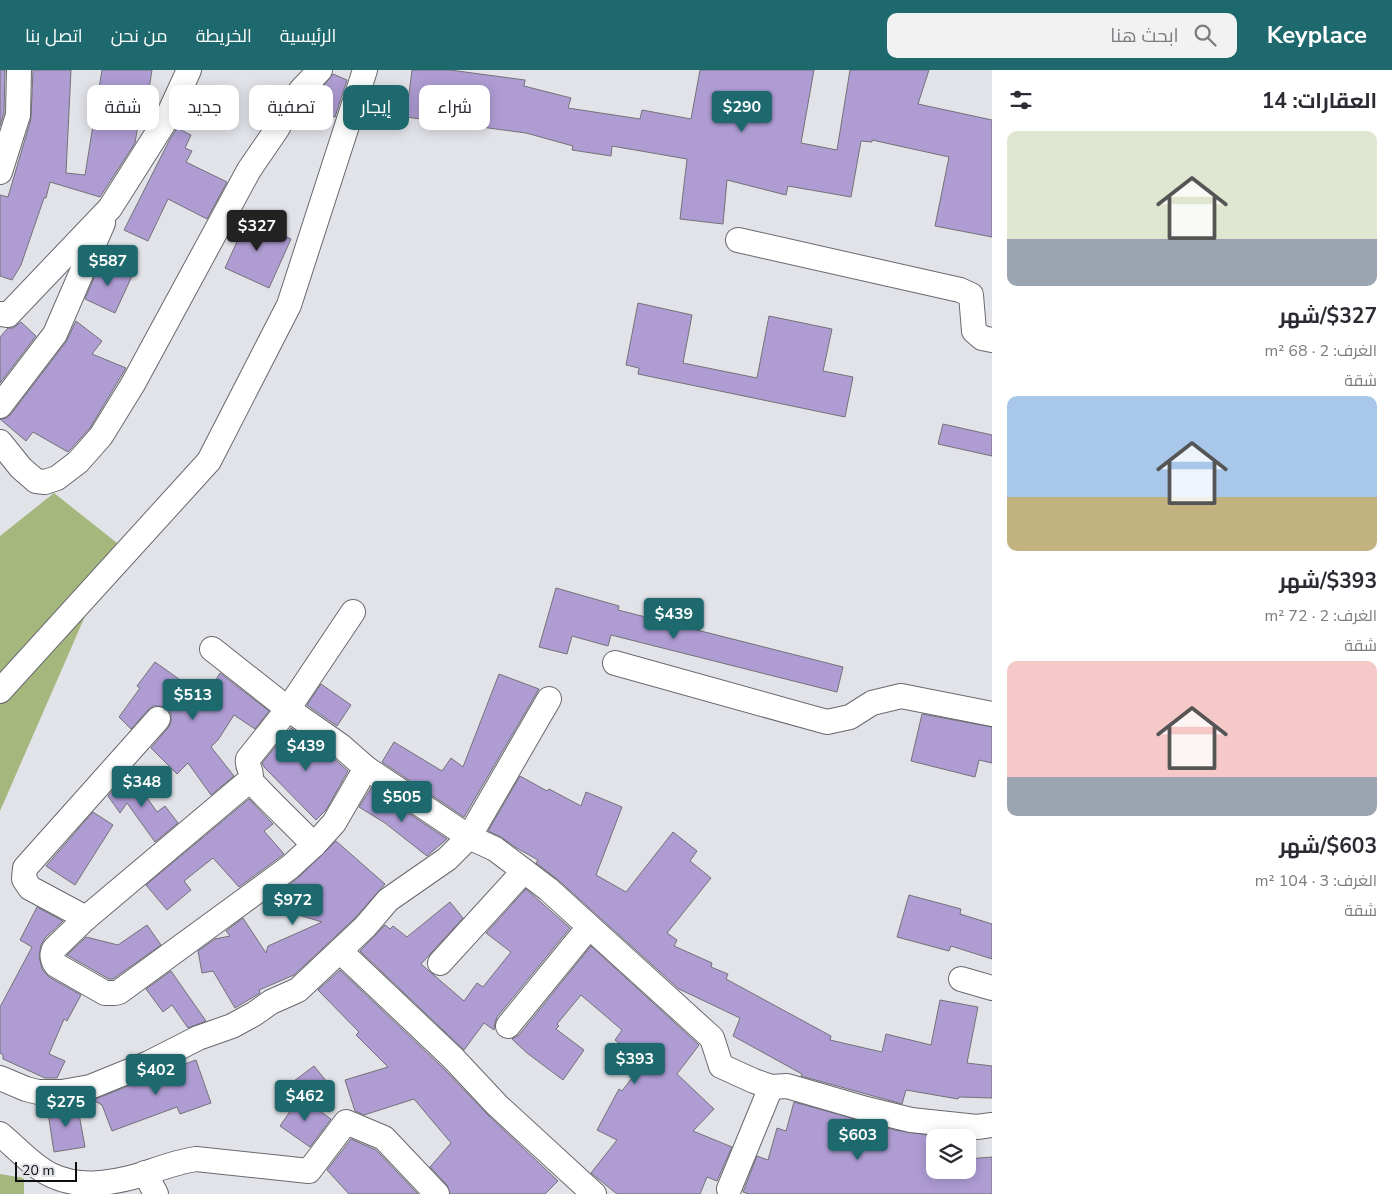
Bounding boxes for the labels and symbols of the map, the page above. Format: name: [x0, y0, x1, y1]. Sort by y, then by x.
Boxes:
pin: $290: [712, 90, 772, 133]
pin: $327: [227, 210, 287, 252]
pin: $587: [78, 244, 138, 287]
pin: $439: [644, 598, 704, 640]
pin: $513: [163, 678, 223, 721]
pin: $439: [276, 730, 336, 772]
pin: $348: [112, 766, 172, 808]
pin: $505: [372, 780, 432, 823]
pin: $972: [263, 884, 323, 926]
pin: $393: [605, 1042, 665, 1085]
pin: $402: [126, 1054, 186, 1096]
pin: $462: [275, 1080, 335, 1122]
pin: $275: [36, 1086, 96, 1128]
pin: $603: [828, 1118, 888, 1161]
scale bar: [15, 1159, 78, 1182]

